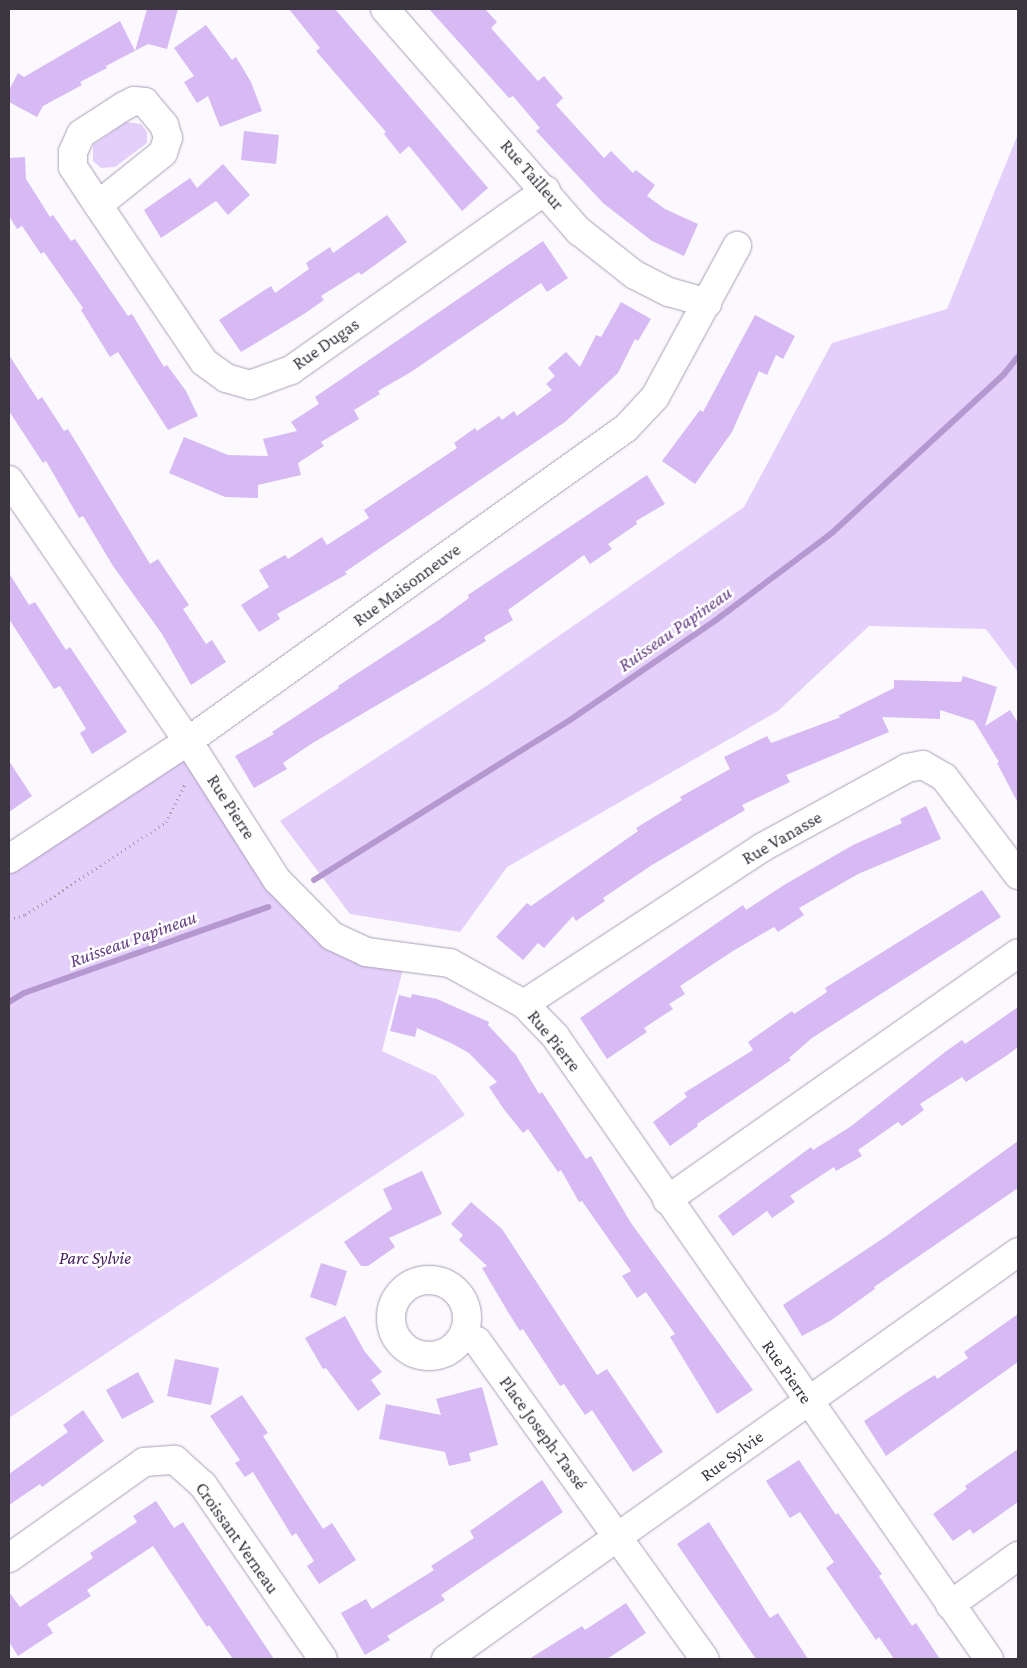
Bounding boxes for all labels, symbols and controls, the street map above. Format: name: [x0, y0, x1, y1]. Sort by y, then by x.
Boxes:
street label: Rue Tailleur: [496, 135, 568, 215]
street label: Rue Dugas: [289, 313, 363, 375]
street label: Rue Maisonneuve: [349, 539, 465, 631]
water label: Ruisseau Papineau: [614, 581, 736, 677]
street label: Rue Pierre: [202, 771, 260, 843]
street label: Rue Vanasse: [738, 807, 826, 869]
water label: Ruisseau Papineau: [66, 905, 200, 973]
street label: Rue Pierre: [523, 1006, 585, 1076]
park label: Parc Sylvie: [59, 1247, 131, 1269]
street label: Rue Pierre: [757, 1336, 817, 1408]
street label: Place Joseph-Tassé: [495, 1372, 591, 1494]
street label: Rue Sylvie: [696, 1426, 768, 1486]
street label: Croissant Verneau: [191, 1478, 283, 1598]

